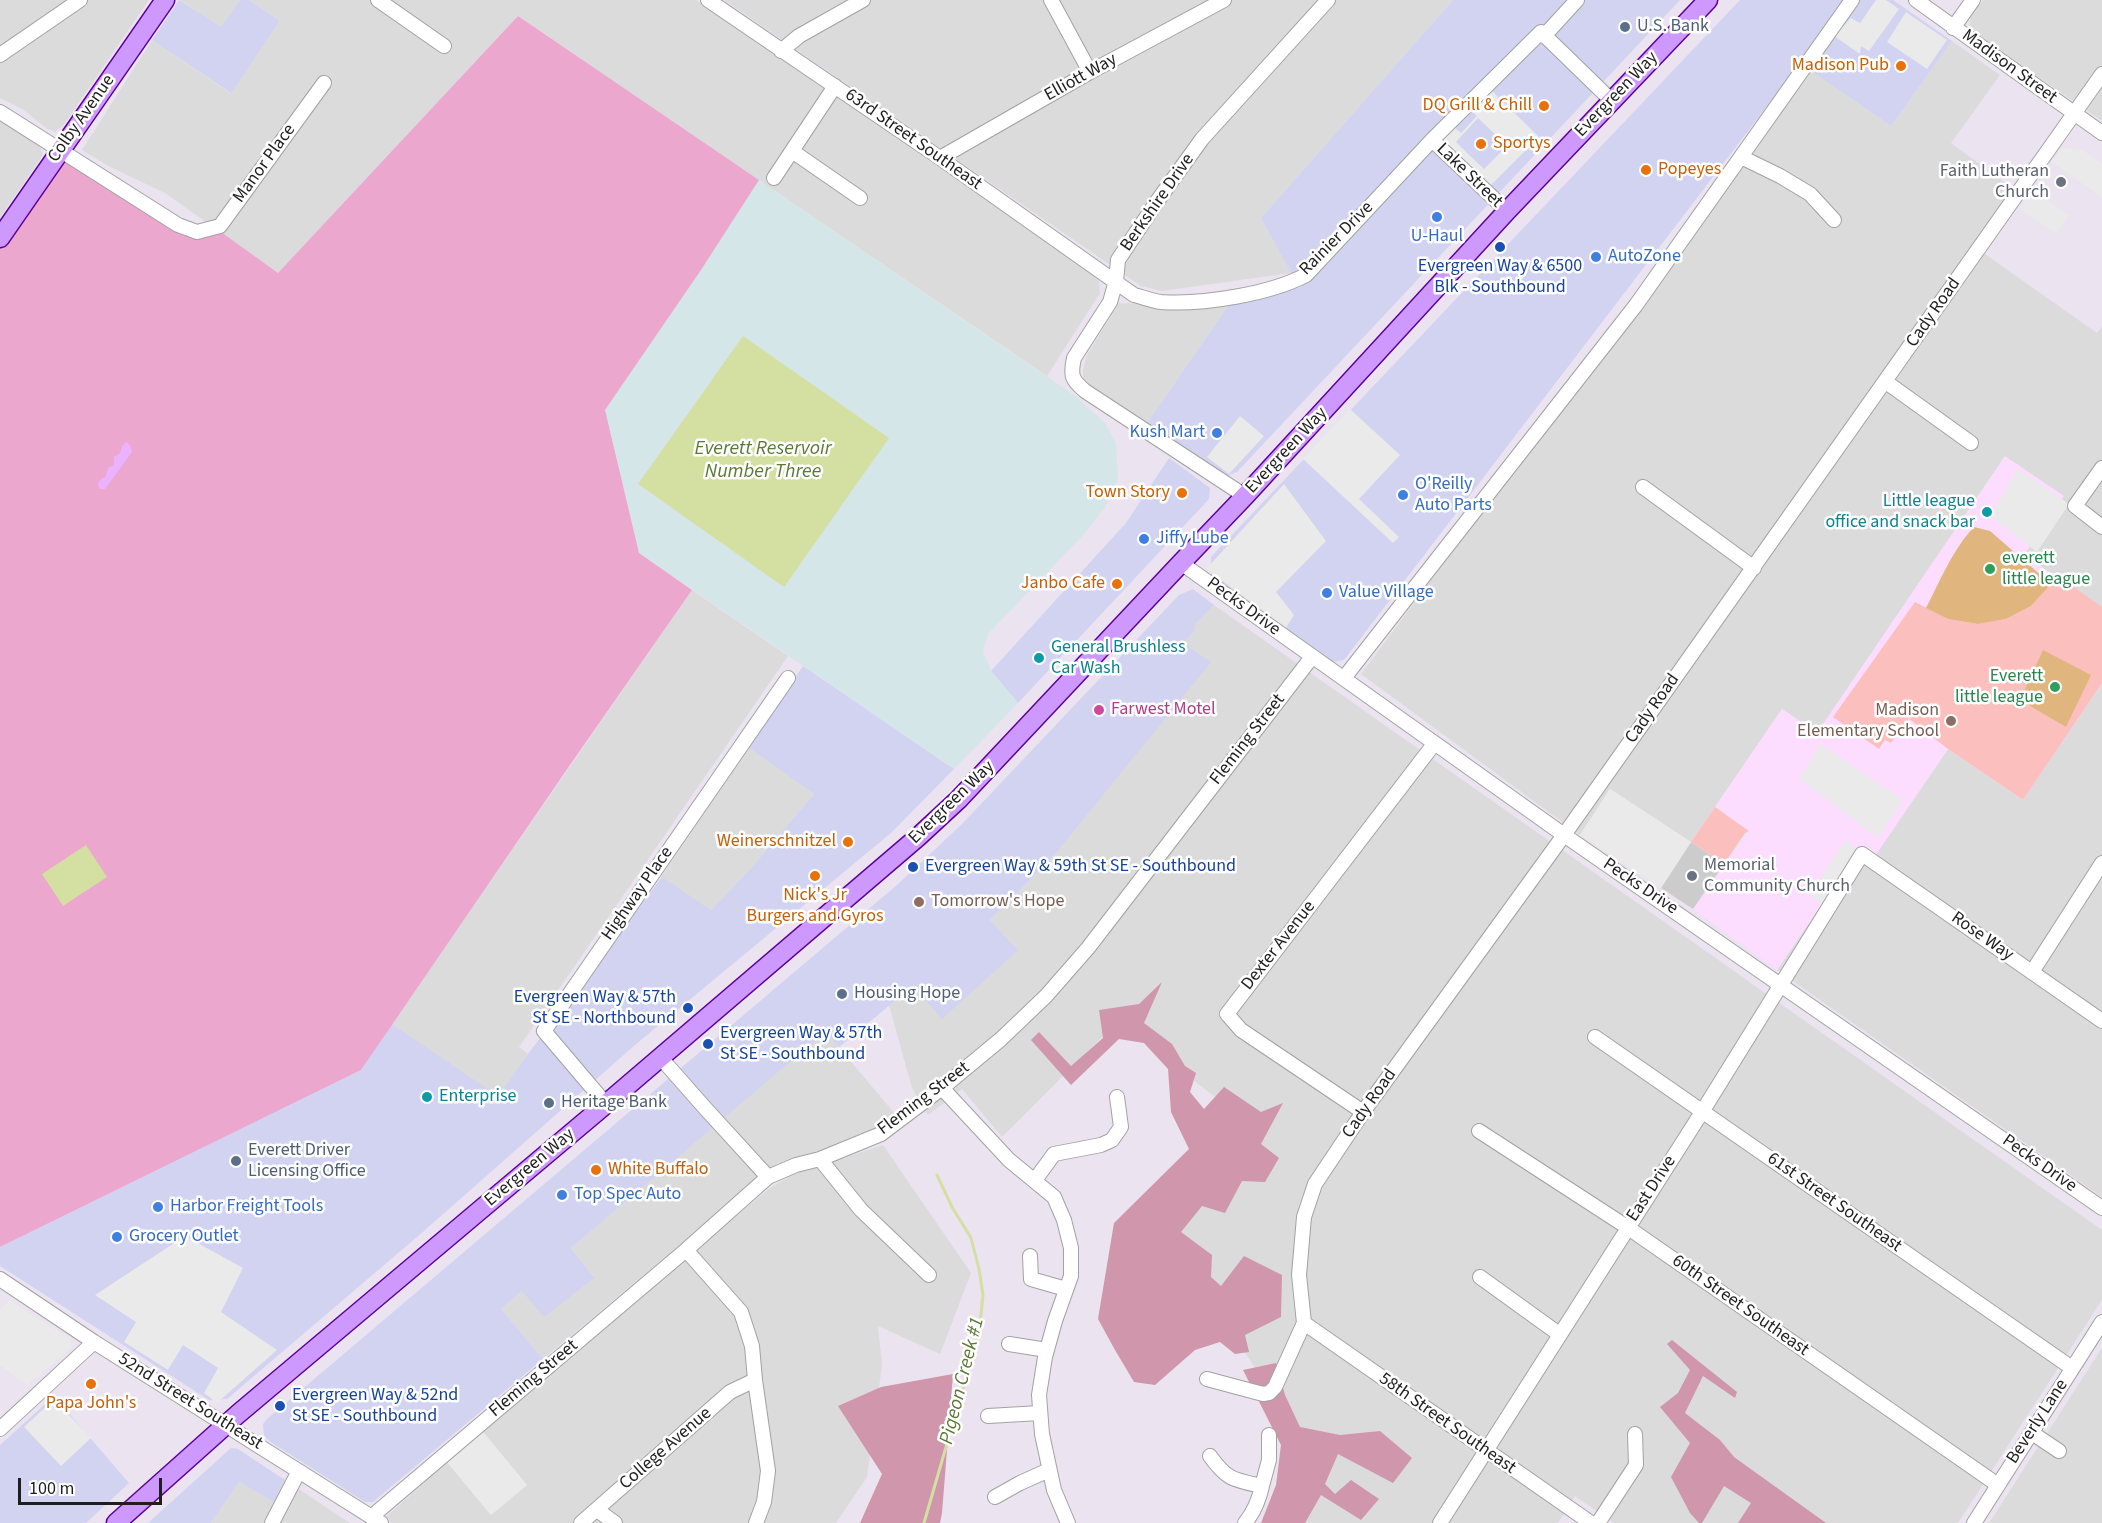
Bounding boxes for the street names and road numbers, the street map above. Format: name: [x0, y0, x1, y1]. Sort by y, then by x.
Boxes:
street label: Madison Street: [1957, 25, 2061, 109]
street label: Evergreen Way: [1571, 48, 1663, 142]
street label: Elliott Way: [1041, 49, 1121, 107]
street label: Colby Avenue: [44, 71, 120, 167]
street label: 63rd Street Southeast: [840, 85, 986, 195]
street label: Manor Place: [229, 120, 301, 208]
street label: Lake Street: [1431, 139, 1507, 213]
street label: Berkshire Drive: [1116, 150, 1200, 256]
street label: Rainier Drive: [1296, 198, 1378, 280]
street label: Cady Road: [1902, 274, 1966, 352]
street label: Evergreen Way: [1241, 403, 1333, 499]
street label: Pecks Drive: [1202, 573, 1284, 641]
street label: Cady Road: [1621, 670, 1685, 748]
street label: Fleming Street: [1206, 690, 1290, 790]
street label: Evergreen Way: [905, 757, 999, 849]
street label: Highway Place: [598, 843, 678, 945]
street label: Pecks Drive: [1598, 854, 1682, 920]
street label: Dexter Avenue: [1237, 897, 1321, 995]
street label: Rose Way: [1947, 908, 2017, 966]
street label: Fleming Street: [874, 1057, 974, 1141]
street label: Cady Road: [1338, 1065, 1402, 1143]
street label: Evergreen Way: [481, 1124, 579, 1212]
street label: Pecks Drive: [1998, 1131, 2080, 1197]
street label: 61st Street Southeast: [1762, 1148, 1906, 1258]
street label: East Drive: [1623, 1152, 1681, 1226]
street label: 60th Street Southeast: [1667, 1251, 1813, 1361]
street label: Fleming Street: [485, 1336, 583, 1422]
street label: 52nd Street Southeast: [114, 1349, 266, 1455]
street label: 58th Street Southeast: [1374, 1369, 1520, 1479]
street label: Beverly Lane: [2003, 1376, 2073, 1468]
street label: College Avenue: [616, 1403, 716, 1495]

